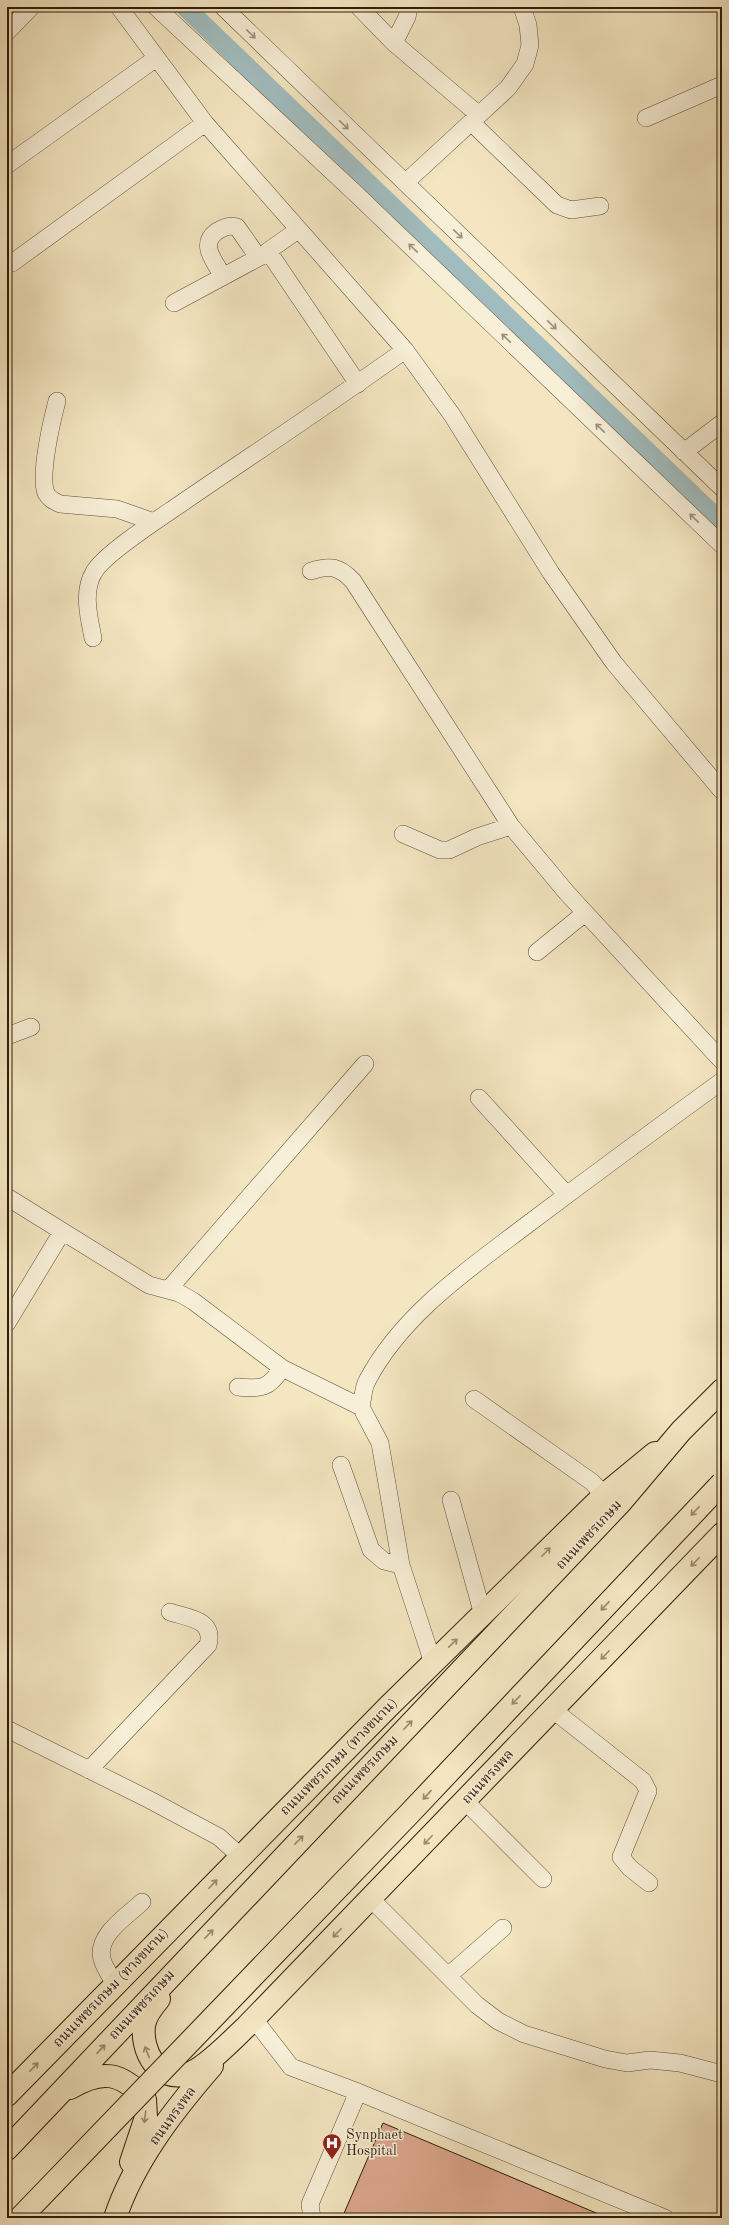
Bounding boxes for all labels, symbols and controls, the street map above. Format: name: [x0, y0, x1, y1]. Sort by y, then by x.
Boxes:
one-way arrow: [246, 29, 256, 39]
one-way arrow: [339, 120, 349, 130]
one-way arrow: [453, 230, 463, 239]
one-way arrow: [408, 243, 418, 253]
one-way arrow: [547, 320, 557, 329]
one-way arrow: [502, 334, 512, 343]
one-way arrow: [595, 423, 605, 433]
one-way arrow: [689, 513, 699, 523]
street label: ถนนเพชรเกษม: [553, 1498, 625, 1572]
one-way arrow: [690, 1506, 700, 1516]
one-way arrow: [541, 1547, 551, 1557]
one-way arrow: [690, 1557, 700, 1567]
one-way arrow: [601, 1600, 610, 1611]
one-way arrow: [448, 1638, 458, 1648]
one-way arrow: [600, 1650, 609, 1660]
street label: ถนนเพชรเกษม (ทางขนาน): [277, 1695, 401, 1819]
one-way arrow: [512, 1695, 521, 1705]
one-way arrow: [403, 1720, 413, 1730]
street label: ถนนเพชรเกษม: [328, 1732, 402, 1808]
street label: ถนนทรงพล: [459, 1747, 517, 1807]
one-way arrow: [422, 1790, 432, 1800]
one-way arrow: [294, 1835, 304, 1845]
one-way arrow: [423, 1835, 432, 1845]
one-way arrow: [208, 1879, 218, 1889]
street label: ถนนเพชรเกษม (ทางขนาน): [50, 1925, 172, 2051]
one-way arrow: [332, 1928, 342, 1938]
one-way arrow: [204, 1929, 214, 1939]
street label: ถนนเพชรเกษม: [105, 1967, 179, 2043]
one-way arrow: [96, 2044, 106, 2054]
one-way arrow: [143, 2047, 151, 2059]
one-way arrow: [29, 2062, 39, 2072]
street label: ถนนทรงพล: [147, 2084, 199, 2148]
one-way arrow: [141, 2110, 149, 2123]
place label: Synphaet Hospital: [346, 2128, 403, 2158]
hospital icon: Synphaet Hospital: [321, 2132, 343, 2160]

